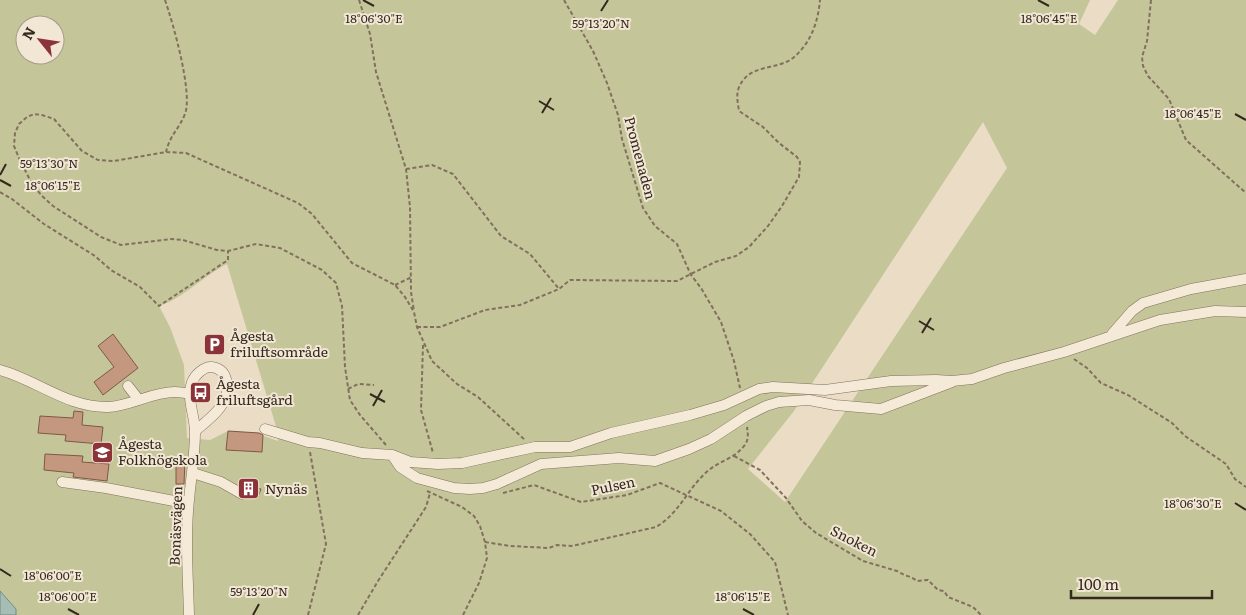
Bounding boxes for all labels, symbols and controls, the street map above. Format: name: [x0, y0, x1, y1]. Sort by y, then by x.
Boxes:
text: 18°06'30"E: [345, 9, 403, 27]
text: 18°06'45"E: [1021, 9, 1078, 27]
text: 59°13'20"N: [572, 14, 630, 32]
north arrow: [15, 15, 65, 65]
text: N: [16, 23, 40, 43]
text: 18°06'45"E: [1165, 104, 1222, 122]
street label: Promenaden: [620, 114, 662, 201]
text: 59°13'30"N: [20, 154, 78, 172]
text: 18°06'15"E: [26, 176, 81, 194]
place label: Ågesta friluftsområde: [230, 325, 328, 361]
parking icon: Ågesta friluftsområde: [202, 332, 226, 356]
place label: Ågesta friluftsgård: [216, 373, 293, 409]
bus stop icon: Ågesta friluftsgård: [188, 380, 212, 404]
place label: Ågesta Folkhögskola: [118, 433, 208, 469]
school or university icon: Ågesta Folkhögskola: [90, 440, 114, 464]
street label: Pulsen: [589, 471, 637, 499]
building icon: Nynäs: [237, 477, 261, 501]
place label: Nynäs: [265, 478, 307, 498]
street label: Bonäsvägen: [164, 486, 186, 566]
text: 18°06'30"E: [1164, 494, 1222, 512]
street label: Snoken: [827, 520, 881, 560]
text: 18°06'00"E: [24, 566, 82, 584]
scale bar: [1071, 568, 1212, 600]
text: 100 m: [1078, 572, 1119, 595]
text: 59°13'20"N: [230, 582, 288, 600]
text: 18°06'00"E: [39, 587, 97, 605]
text: 18°06'15"E: [716, 587, 771, 605]

